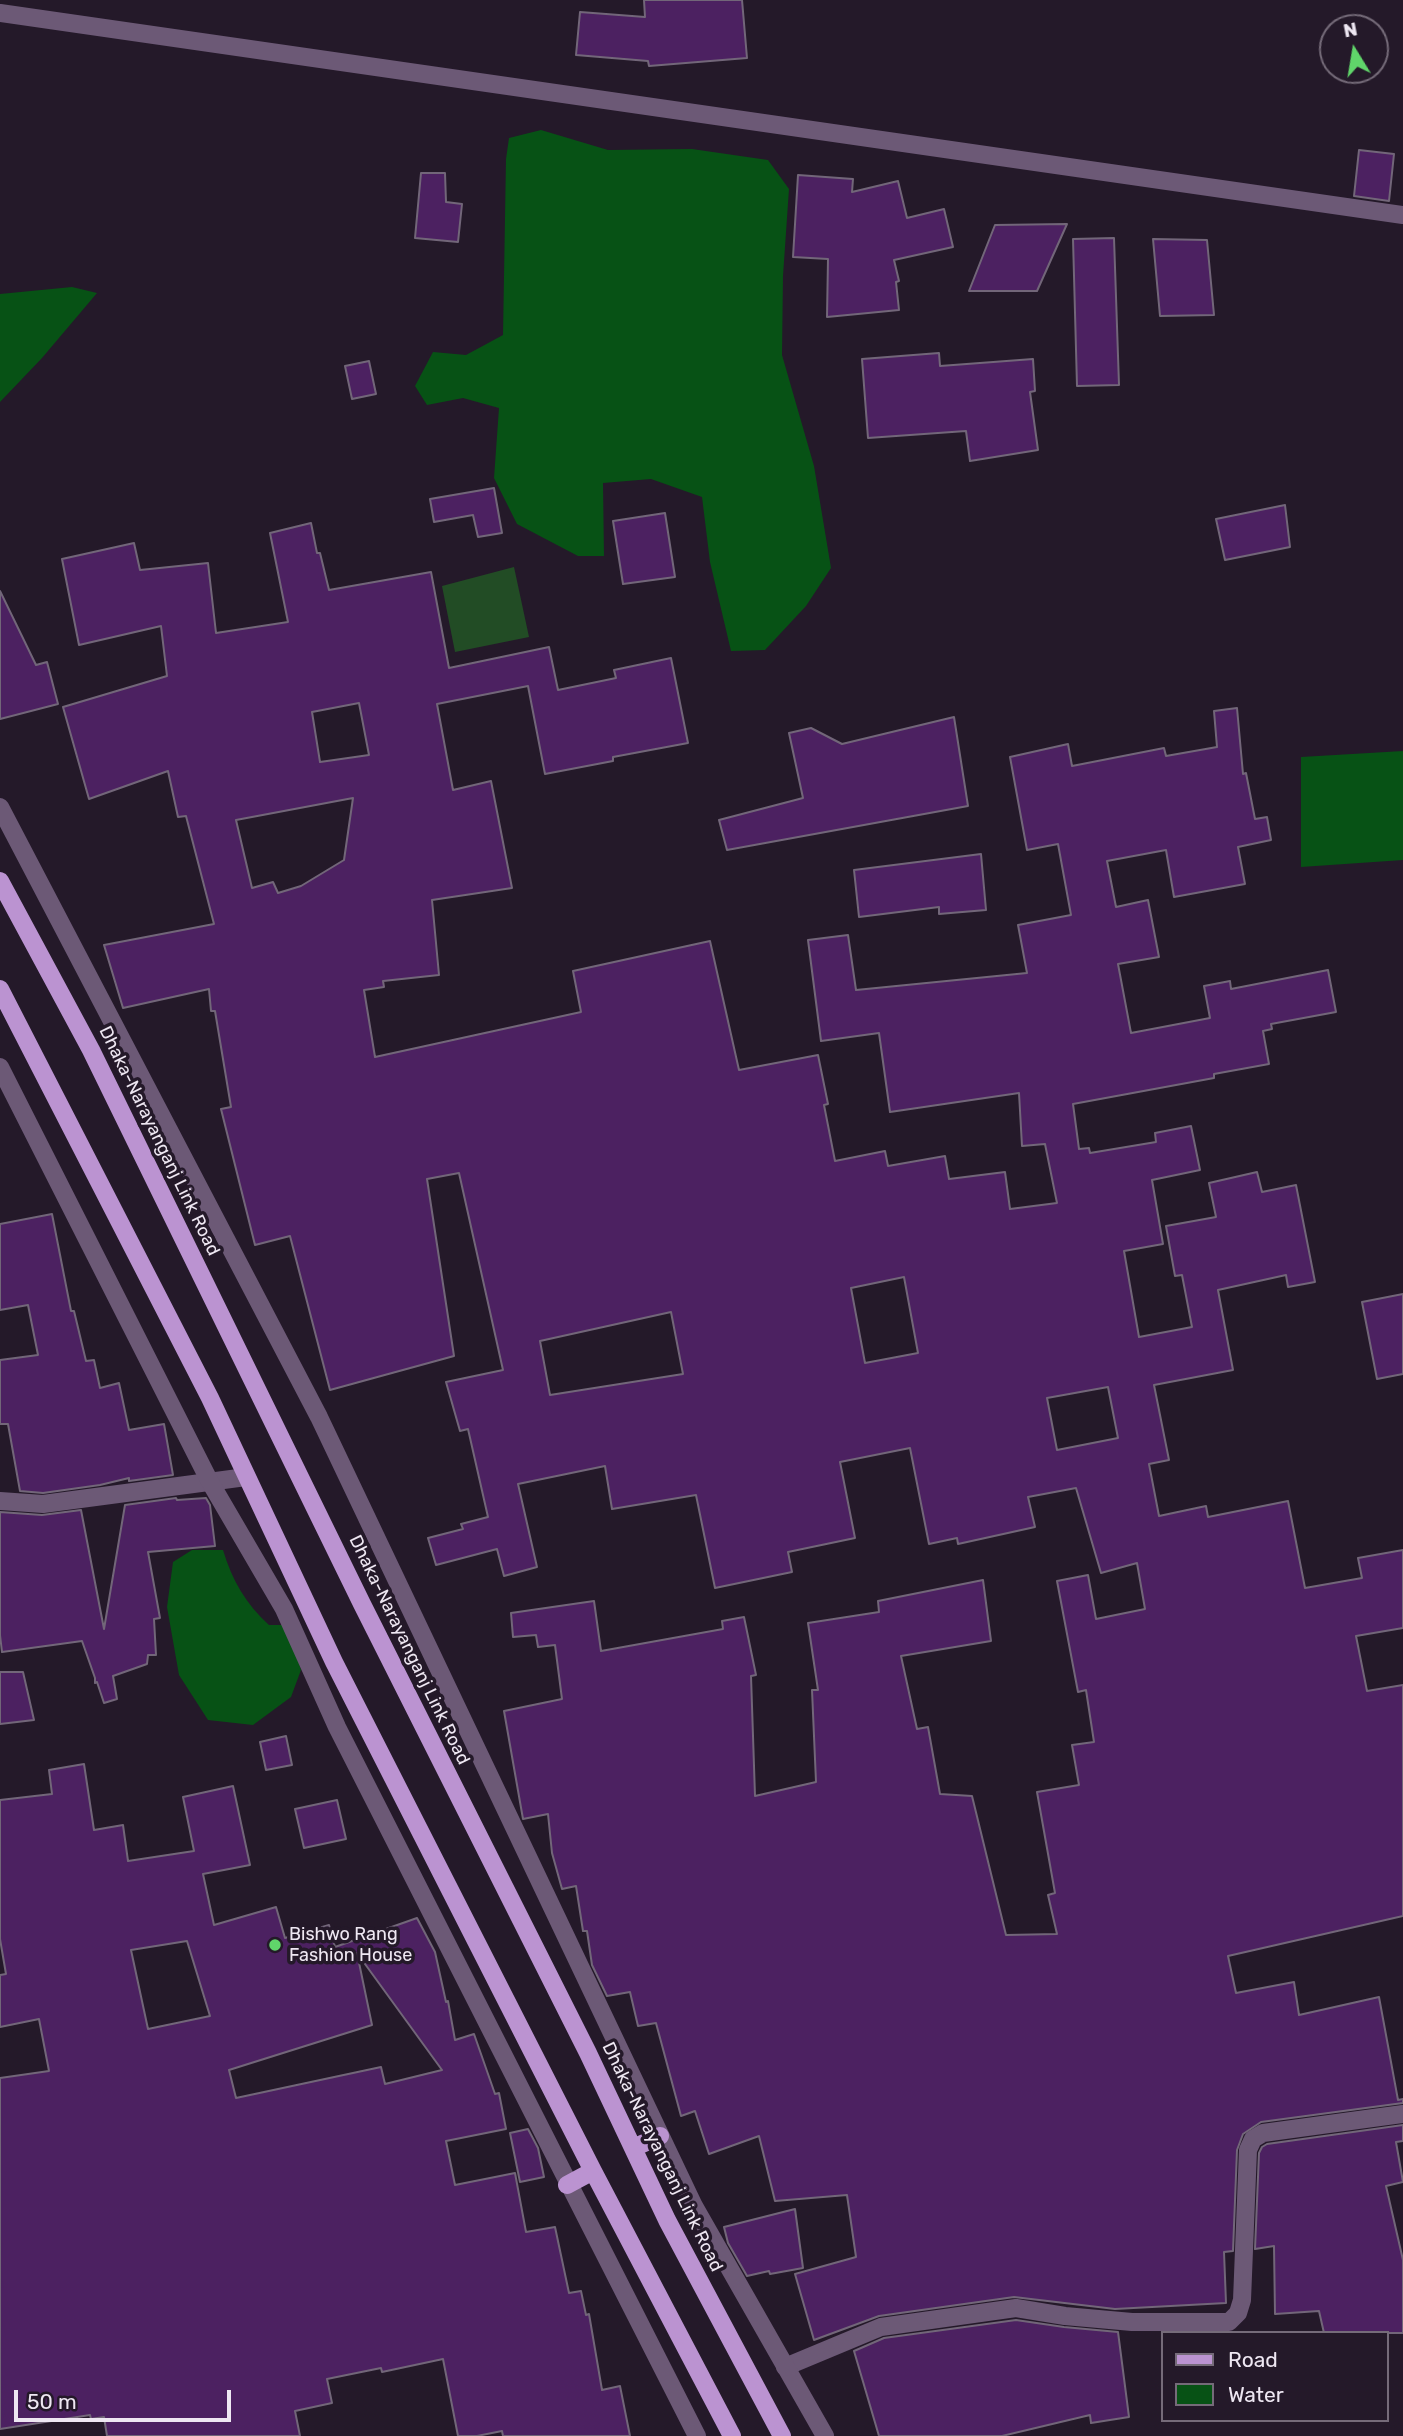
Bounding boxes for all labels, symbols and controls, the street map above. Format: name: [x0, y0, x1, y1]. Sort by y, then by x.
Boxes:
north arrow: [1319, 14, 1389, 84]
text: N: [1341, 17, 1359, 42]
street label: Dhaka-Narayanganj Link Road: [94, 1023, 224, 1259]
street label: Dhaka-Narayanganj Link Road: [344, 1532, 474, 1768]
place label: Bishwo Rang Fashion House: [289, 1924, 412, 1966]
marker: Bishwo Rang Fashion House: [267, 1937, 283, 1953]
street label: Dhaka-Narayanganj Link Road: [597, 2039, 727, 2275]
legend: [1162, 2331, 1389, 2422]
text: Road: [1228, 2347, 1278, 2372]
scale bar: [18, 2376, 234, 2420]
text: Water: [1228, 2382, 1284, 2407]
text: 50 m: [27, 2389, 77, 2414]

